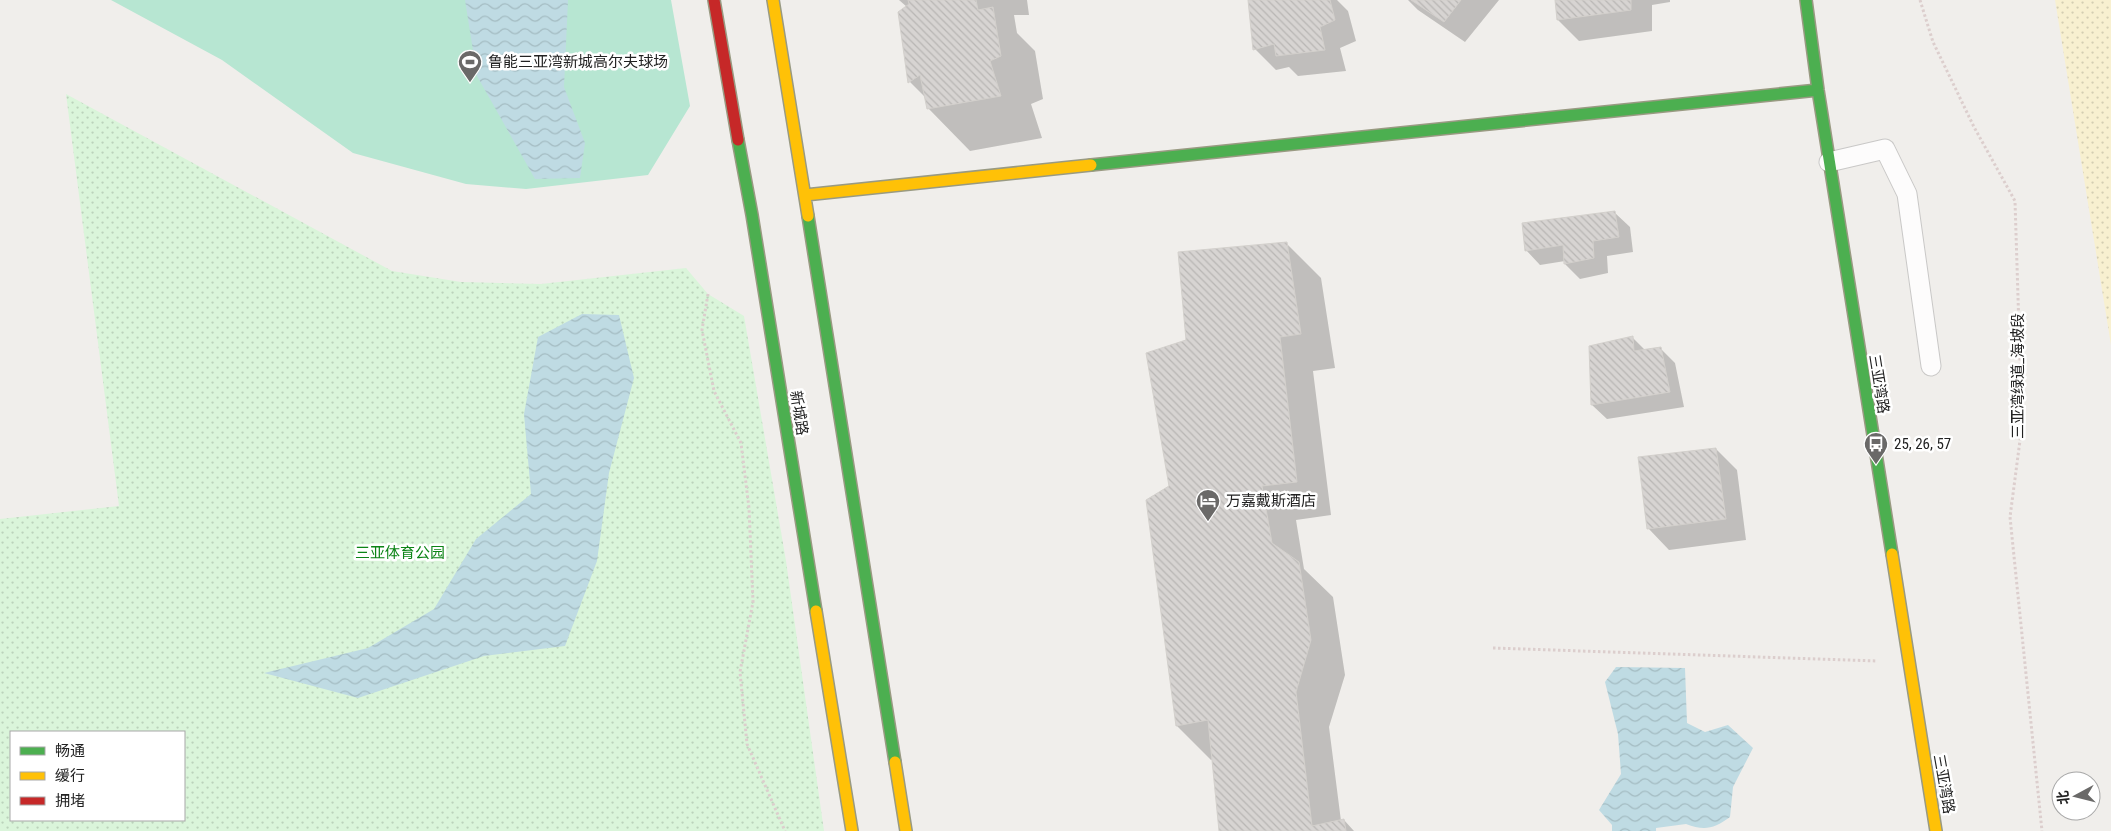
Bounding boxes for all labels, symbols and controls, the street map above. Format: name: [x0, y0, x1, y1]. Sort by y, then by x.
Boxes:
sports icon: 鲁能三亚湾新城高尔夫球场: [457, 49, 483, 83]
place label: 鲁能三亚湾新城高尔夫球场: [488, 53, 668, 71]
street label: 三亚湾绿道_海坡段: [2009, 313, 2027, 439]
street label: 三亚湾路: [1865, 353, 1893, 415]
street label: 新城路: [787, 389, 811, 437]
bus stop icon: 25, 26, 57: [1863, 431, 1889, 465]
place label: 25, 26, 57: [1894, 435, 1951, 453]
hotel icon: 万嘉戴斯酒店: [1195, 488, 1221, 522]
place label: 万嘉戴斯酒店: [1226, 492, 1316, 510]
park label: 三亚体育公园: [355, 544, 445, 562]
legend: [10, 731, 185, 821]
text: 畅通: [55, 742, 85, 760]
street label: 三亚湾路: [1930, 753, 1958, 815]
text: 缓行: [55, 767, 85, 785]
north arrow: [2051, 771, 2101, 821]
text: 北: [2054, 790, 2072, 806]
text: 拥堵: [55, 792, 85, 810]

